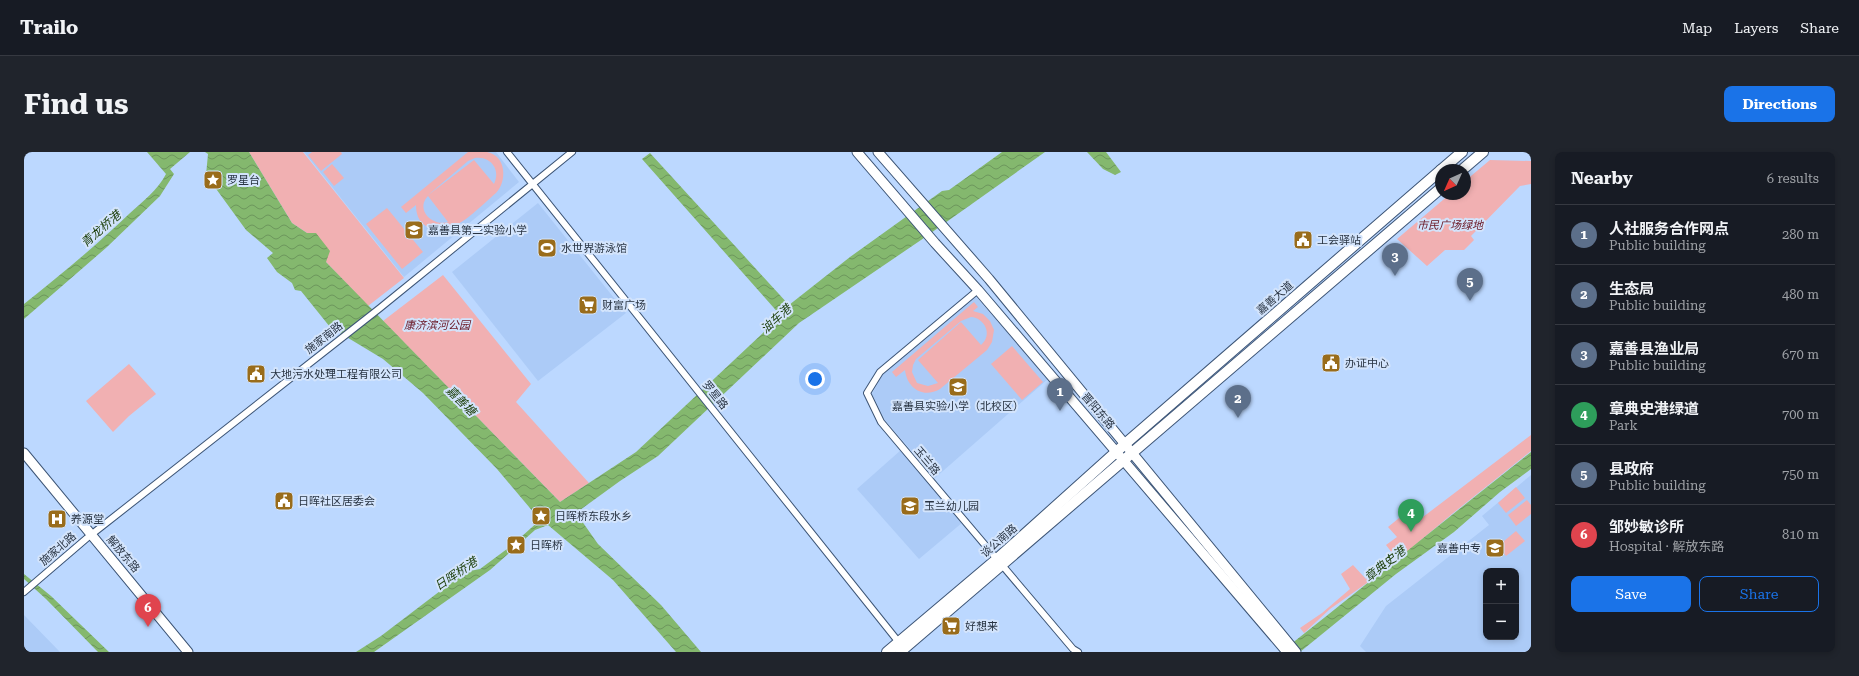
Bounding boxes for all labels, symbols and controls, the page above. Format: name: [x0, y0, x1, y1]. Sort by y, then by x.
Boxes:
text: Trailo: [20, 16, 78, 39]
text: Map: [1682, 20, 1712, 36]
text: Layers: [1734, 20, 1778, 36]
text: Share: [1800, 20, 1839, 36]
button: Directions: [1724, 86, 1835, 122]
text: Find us: [24, 88, 128, 121]
north arrow: [1435, 164, 1471, 200]
text: Nearby: [1571, 168, 1633, 188]
place icon: 罗星台: [202, 169, 224, 191]
text: 6 results: [1767, 171, 1819, 186]
place label: 罗星台: [227, 174, 260, 187]
water label: 青龙桥港: [78, 207, 125, 250]
school or university icon: 嘉善县第二实验小学: [403, 219, 425, 241]
park label: 市民广场绿地: [1417, 219, 1484, 232]
text: 人社服务合作网点: [1609, 220, 1729, 238]
place label: 嘉善县第二实验小学: [428, 224, 527, 237]
text: 1: [1580, 227, 1588, 242]
text: 280 m: [1782, 227, 1819, 242]
public building icon: 工会驿站: [1292, 229, 1314, 251]
place label: 工会驿站: [1317, 234, 1361, 247]
sports icon: 水世界游泳馆: [536, 237, 558, 259]
text: Public building: [1609, 238, 1706, 253]
place label: 水世界游泳馆: [561, 242, 627, 255]
pin: 3: [1382, 243, 1408, 276]
pin: 5: [1457, 268, 1483, 301]
street label: 嘉善大道: [1254, 279, 1296, 317]
text: 生态局: [1609, 280, 1654, 298]
text: 2: [1580, 287, 1588, 302]
text: 480 m: [1782, 287, 1819, 302]
supermarket icon: 财富广场: [577, 294, 599, 316]
text: Public building: [1609, 298, 1706, 313]
place label: 财富广场: [602, 299, 646, 312]
water label: 油车港: [758, 300, 796, 336]
street label: 施家南路: [303, 319, 345, 357]
park label: 康济滨河公园: [404, 319, 472, 332]
text: 嘉善县渔业局: [1609, 340, 1699, 358]
text: 3: [1580, 347, 1588, 362]
text: 670 m: [1782, 347, 1819, 362]
public building icon: 办证中心: [1320, 352, 1342, 374]
place label: 办证中心: [1345, 357, 1389, 370]
text: Public building: [1609, 358, 1706, 373]
public building icon: 大地污水处理工程有限公司: [245, 363, 267, 385]
place label: 大地污水处理工程有限公司: [270, 368, 402, 381]
your location: [805, 369, 825, 389]
school or university icon: 嘉善县实验小学（北校区）: [947, 376, 969, 398]
street label: 罗星路: [700, 378, 730, 412]
pin: 1: [1047, 378, 1073, 411]
water label: 嘉善塘: [443, 383, 480, 420]
pin: 2: [1225, 385, 1251, 418]
street label: 晋阳东路: [1079, 390, 1117, 432]
place label: 嘉善县实验小学（北校区）: [892, 400, 1024, 413]
text: 章典史港绿道: [1609, 400, 1699, 418]
text: 4: [1580, 407, 1588, 422]
text: 700 m: [1782, 407, 1819, 422]
text: Park: [1609, 418, 1638, 433]
street label: 玉兰路: [911, 444, 943, 478]
text: 县政府: [1609, 460, 1654, 478]
text: 5: [1580, 467, 1588, 482]
text: 750 m: [1782, 467, 1819, 482]
text: Public building: [1609, 478, 1706, 493]
public building icon: 日晖社区居委会: [273, 490, 295, 512]
place label: 日晖社区居委会: [298, 495, 375, 508]
school or university icon: 玉兰幼儿园: [899, 495, 921, 517]
pin: 4: [1398, 499, 1424, 532]
place label: 玉兰幼儿园: [924, 500, 979, 513]
place icon: 日晖桥东段水乡: [530, 505, 552, 527]
hospital icon: 养源堂: [46, 508, 68, 530]
place label: 日晖桥东段水乡: [555, 510, 632, 523]
place label: 养源堂: [71, 513, 104, 526]
text: 邹妙敏诊所: [1609, 518, 1684, 536]
street label: 谈公南路: [978, 522, 1020, 560]
text: 6: [1580, 527, 1588, 542]
text: 810 m: [1782, 527, 1819, 542]
street label: 施家北路: [37, 530, 79, 568]
street label: 解放东路: [104, 533, 142, 575]
place icon: 日晖桥: [505, 534, 527, 556]
school or university icon: 嘉善中专: [1484, 537, 1506, 559]
place label: 日晖桥: [530, 539, 563, 552]
text: Hospital · 解放东路: [1609, 539, 1724, 554]
water label: 章典史港: [1362, 542, 1410, 584]
place label: 嘉善中专: [1437, 542, 1481, 555]
water label: 日晖桥港: [432, 554, 481, 593]
map controls: [1483, 568, 1519, 640]
button: +: [1483, 568, 1519, 604]
button: Save: [1571, 576, 1691, 612]
button: Share: [1699, 576, 1819, 612]
pin: 6: [135, 594, 161, 627]
button: −: [1483, 604, 1519, 640]
supermarket icon: 好想来: [940, 615, 962, 637]
place label: 好想来: [965, 620, 998, 633]

